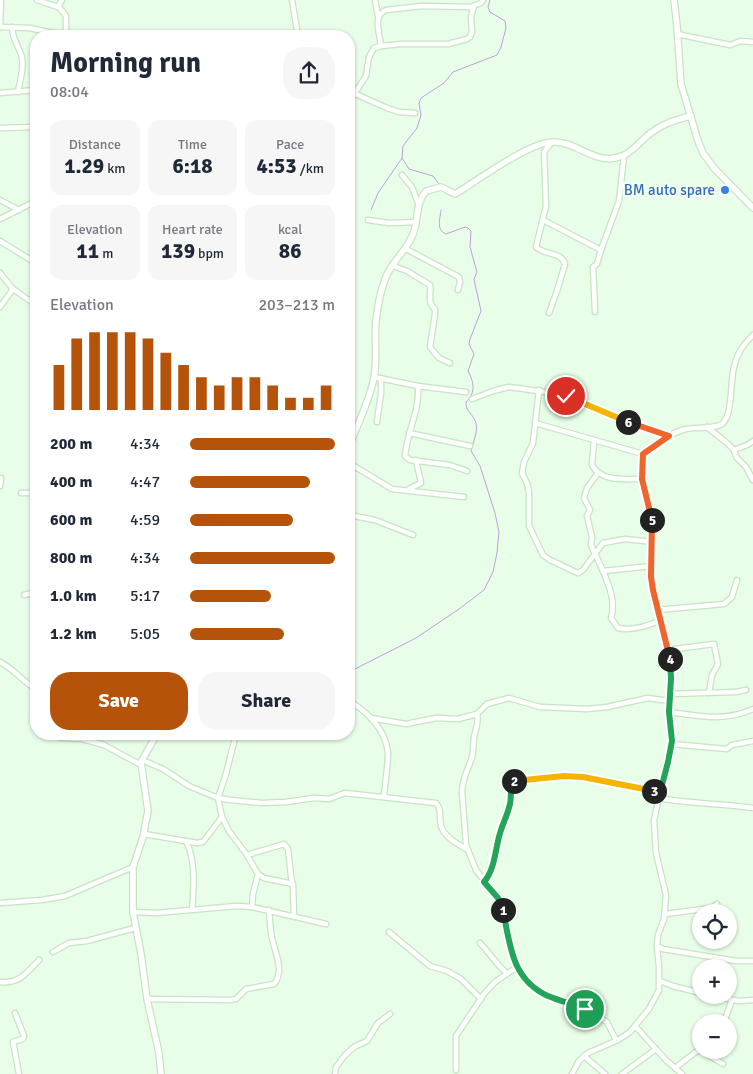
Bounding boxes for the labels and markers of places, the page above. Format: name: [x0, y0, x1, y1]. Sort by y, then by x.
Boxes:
place label: BM auto spare: [624, 181, 715, 199]
marker: BM auto spare: [719, 184, 731, 196]
pin: [545, 375, 587, 417]
pin: 6: [616, 410, 640, 434]
pin: 5: [640, 508, 664, 532]
pin: 4: [658, 646, 682, 672]
pin: 2: [502, 768, 526, 794]
pin: 3: [642, 778, 666, 804]
pin: 1: [490, 898, 516, 922]
pin: [564, 988, 606, 1030]

